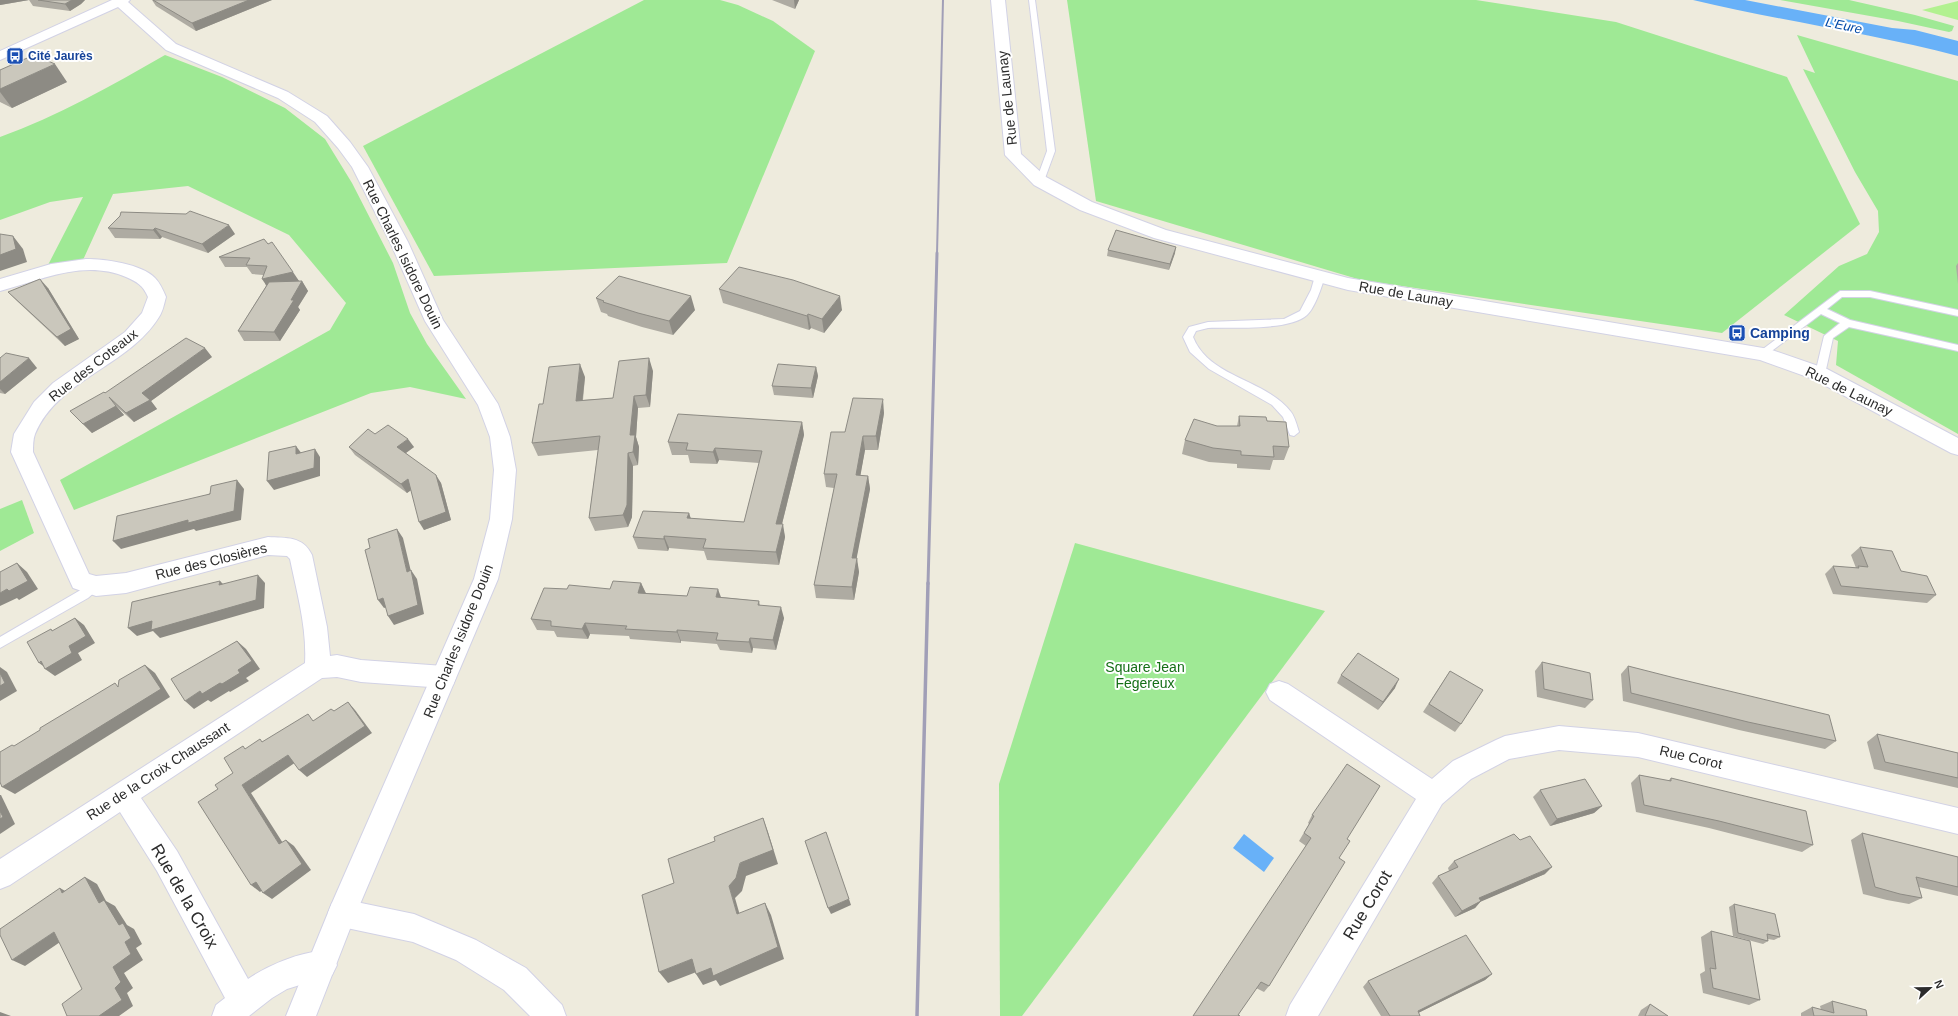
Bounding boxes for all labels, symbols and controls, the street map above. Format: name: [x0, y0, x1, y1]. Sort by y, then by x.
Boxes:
water label: L'Eure: [1824, 14, 1864, 37]
bus stop icon: Cité Jaurès: [5, 46, 25, 66]
place label: Cité Jaurès: [28, 49, 93, 63]
street label: Rue de Launay: [994, 50, 1020, 146]
street label: Rue Charles Isidore Douin: [360, 177, 446, 331]
street label: Rue de Launay: [1358, 278, 1454, 310]
bus stop icon: Camping: [1727, 323, 1747, 343]
street label: Rue des Coteaux: [45, 325, 141, 405]
place label: Camping: [1750, 325, 1810, 341]
street label: Rue de Launay: [1803, 363, 1895, 419]
street label: Rue des Closières: [154, 539, 268, 583]
street label: Rue Charles Isidore Douin: [420, 562, 496, 720]
park label: Square Jean Fegereux: [1105, 659, 1185, 691]
street label: Rue de la Croix Chaussant: [83, 719, 233, 823]
street label: Rue Corot: [1658, 742, 1724, 772]
street label: Rue de la Croix: [147, 841, 222, 952]
street label: Rue Corot: [1339, 867, 1396, 943]
north arrow: [1910, 968, 1950, 1008]
text: N: [1932, 978, 1946, 990]

